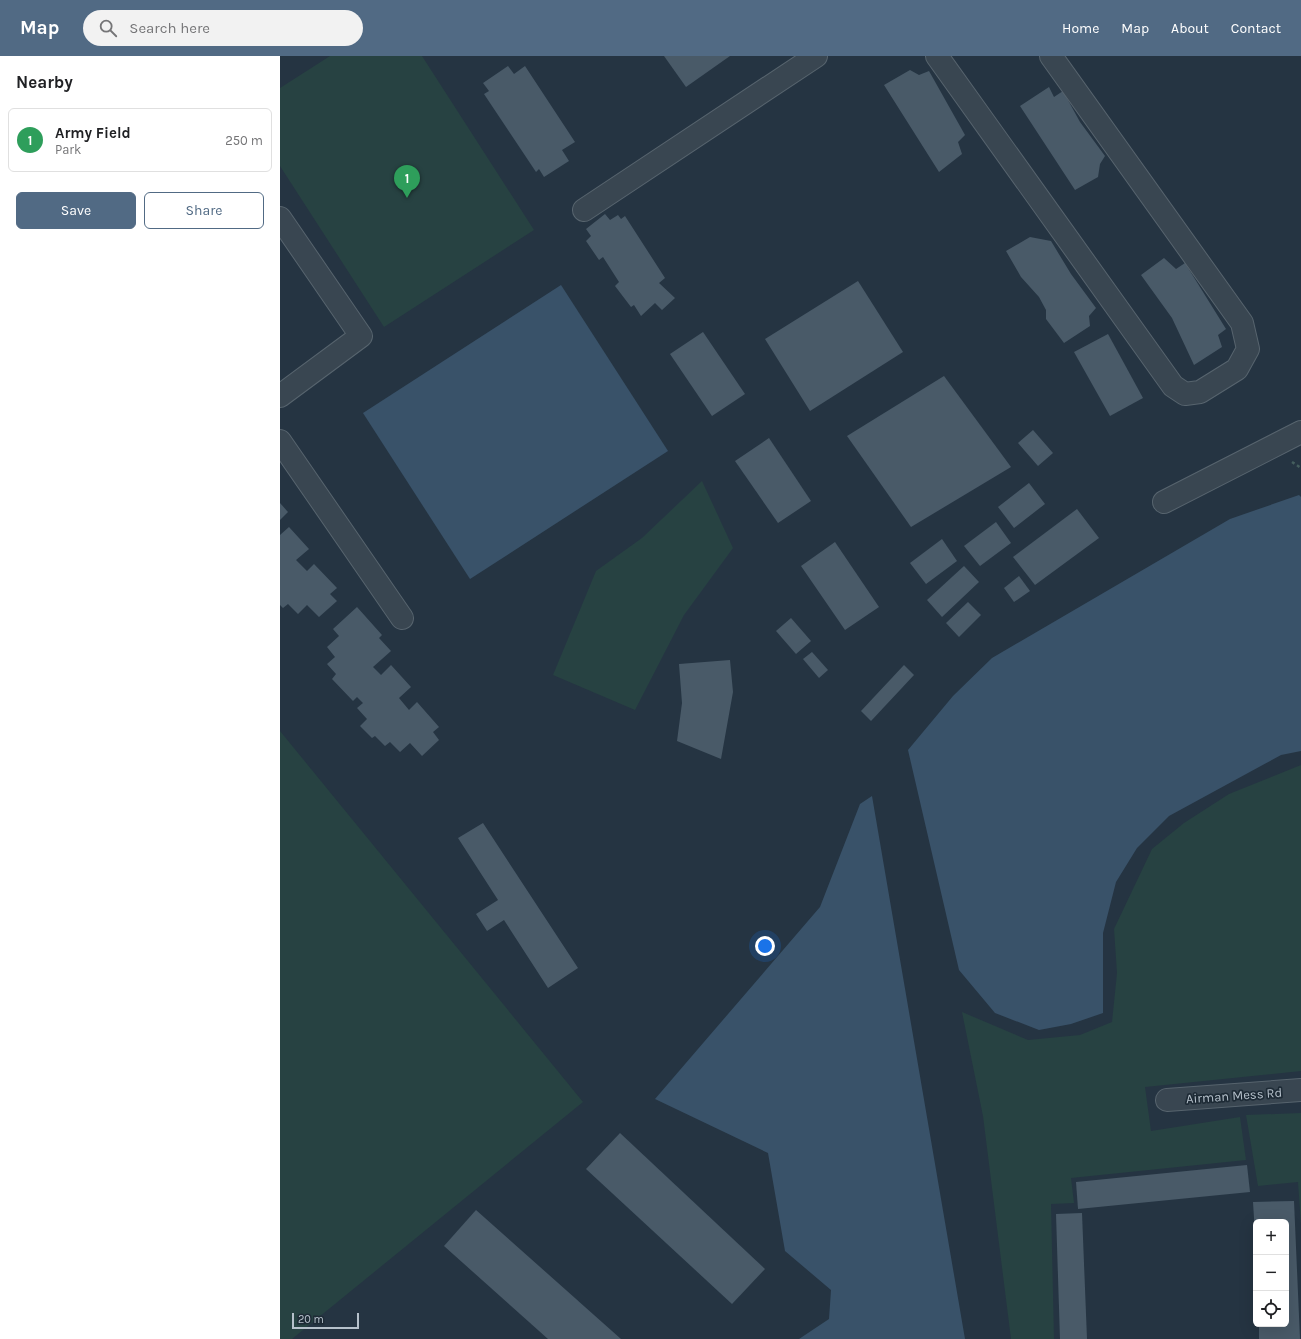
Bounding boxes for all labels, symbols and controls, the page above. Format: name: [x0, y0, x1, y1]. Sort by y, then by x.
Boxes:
search box: [83, 10, 363, 46]
text: Map: [20, 17, 59, 39]
icon: search: [97, 17, 119, 39]
text: Search here: [129, 19, 210, 37]
text: Home: [1062, 20, 1099, 37]
text: Map: [1121, 20, 1149, 37]
text: About: [1171, 20, 1209, 37]
text: Contact: [1231, 20, 1281, 37]
text: Nearby: [16, 72, 73, 92]
text: Army Field: [55, 124, 131, 142]
text: 1: [28, 133, 32, 148]
text: 250 m: [225, 133, 263, 148]
text: Park: [55, 142, 81, 157]
pin: 1: [394, 165, 420, 198]
button: Save: [16, 192, 136, 229]
button: Share: [144, 192, 264, 229]
your location: [755, 936, 775, 956]
street label: Airman Mess Rd: [1185, 1085, 1283, 1106]
map controls: [1253, 1219, 1289, 1327]
button: +: [1253, 1219, 1289, 1255]
button: −: [1253, 1255, 1289, 1291]
button: locate: [1253, 1291, 1289, 1327]
scale bar: [292, 1311, 359, 1330]
text: 20 m: [298, 1313, 324, 1326]

